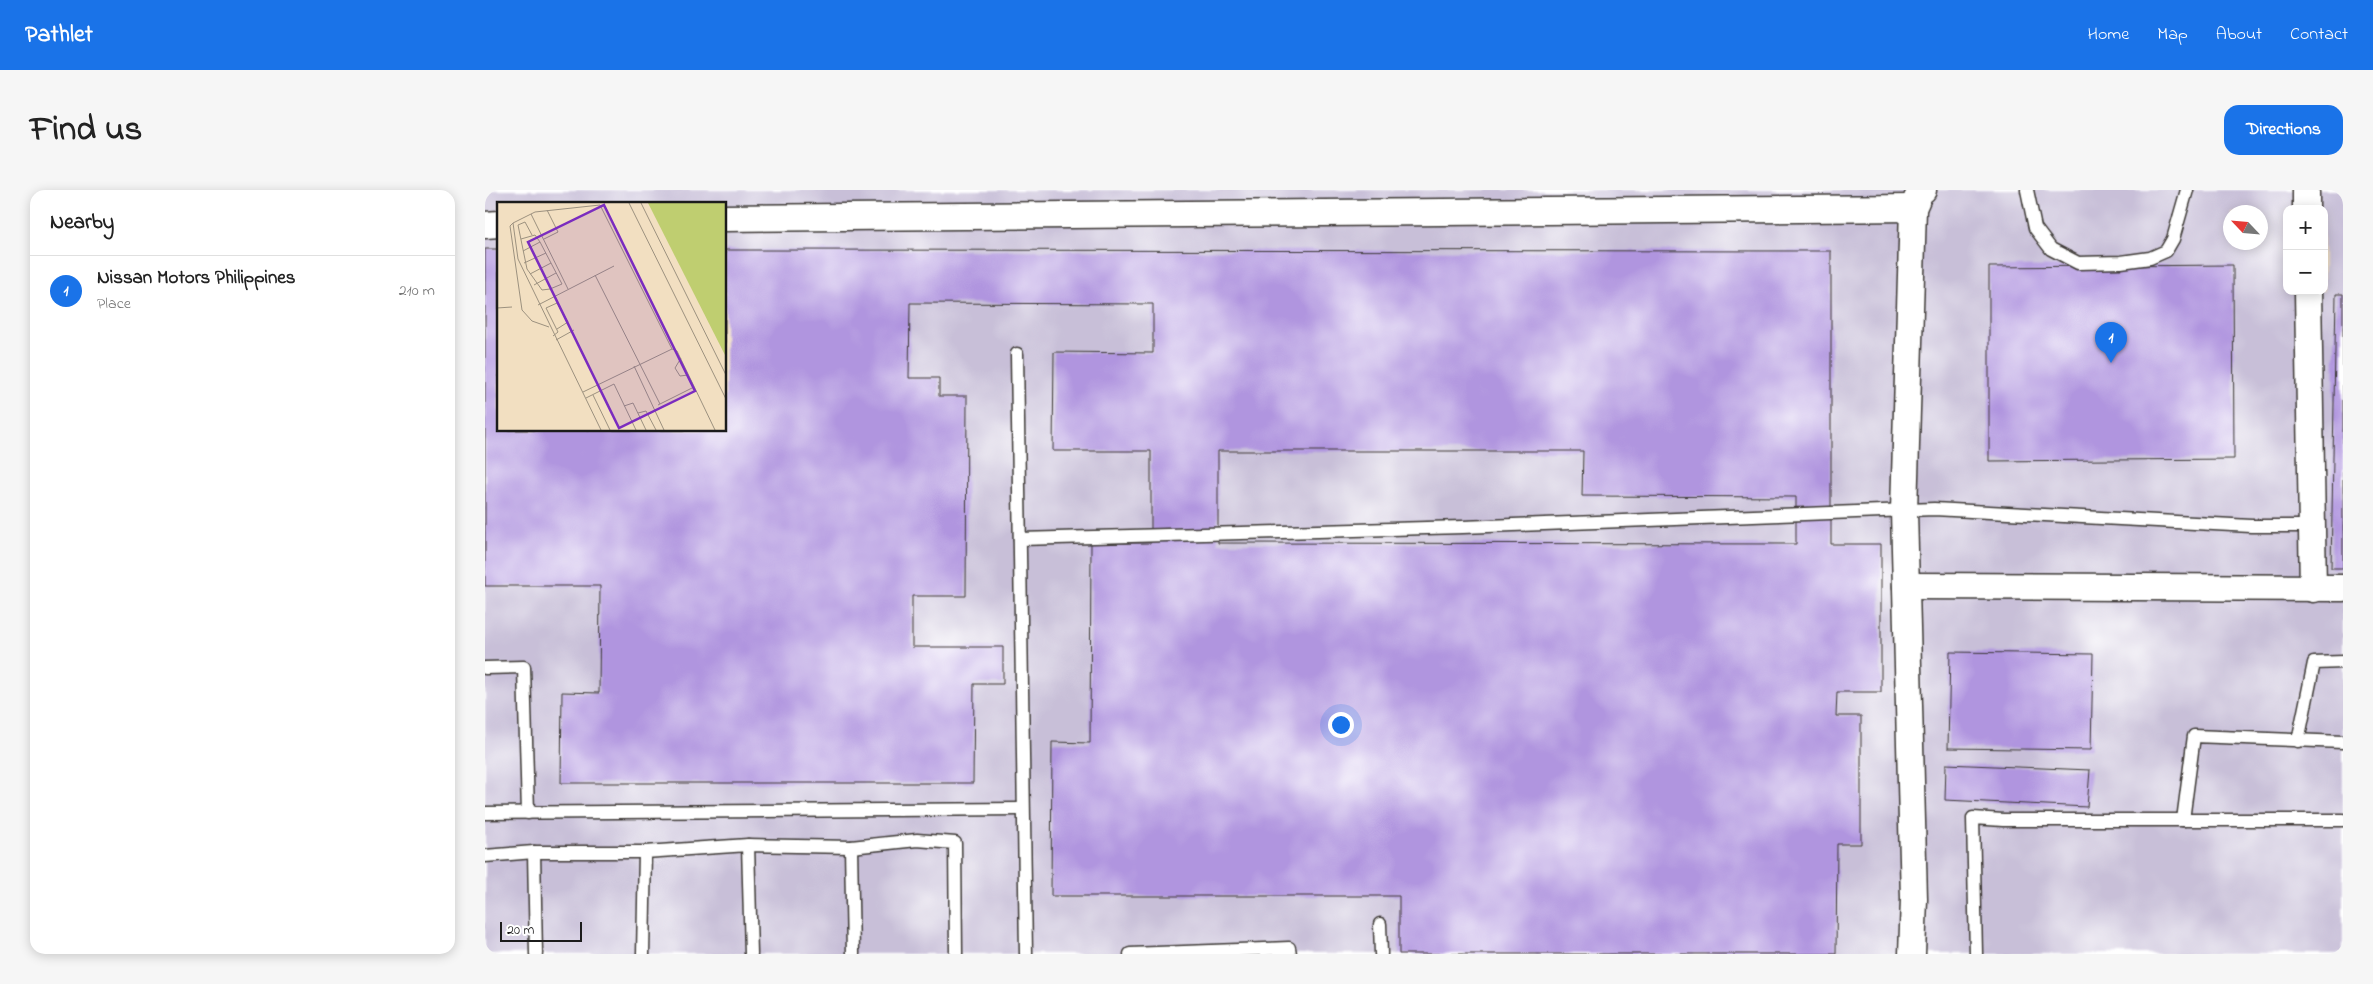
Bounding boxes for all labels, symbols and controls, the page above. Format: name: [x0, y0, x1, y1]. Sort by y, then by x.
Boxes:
text: Pathlet: [25, 18, 93, 53]
text: Home: [2088, 22, 2129, 48]
text: Map: [2157, 22, 2188, 48]
text: About: [2216, 22, 2262, 48]
text: Contact: [2290, 22, 2348, 48]
text: Find us: [30, 105, 142, 156]
button: Directions: [2224, 105, 2343, 155]
inset map: [497, 202, 726, 431]
north arrow: [2223, 205, 2268, 250]
map controls: [2283, 205, 2328, 295]
button: +: [2283, 205, 2328, 250]
text: Nearby: [50, 208, 114, 238]
button: −: [2283, 250, 2328, 295]
text: Nissan Motors Philippines: [97, 265, 296, 292]
text: 1: [63, 279, 69, 303]
text: 210 m: [399, 279, 435, 303]
text: Place: [97, 292, 131, 316]
pin: 1: [2095, 322, 2127, 363]
your location: [1328, 712, 1354, 738]
scale bar: [500, 919, 583, 942]
text: 20 m: [507, 920, 534, 941]

